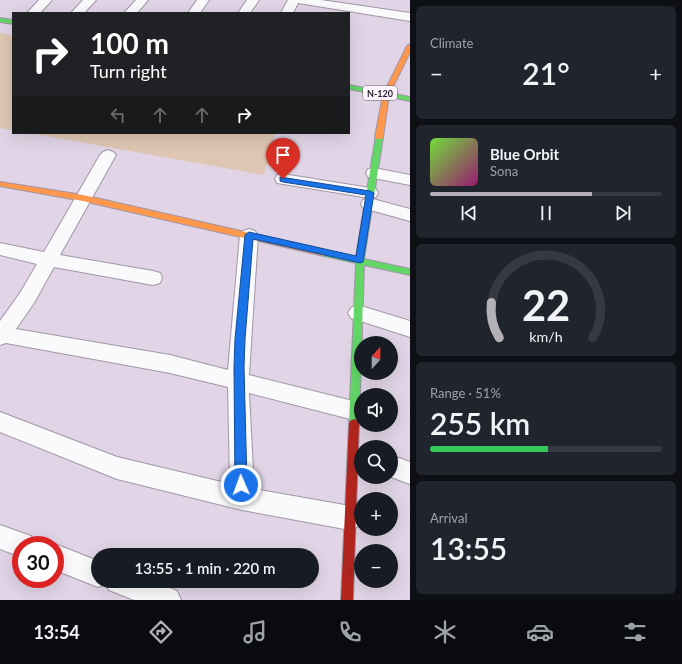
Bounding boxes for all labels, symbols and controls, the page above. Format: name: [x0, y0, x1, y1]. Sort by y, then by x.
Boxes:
text: 100 m: [90, 26, 169, 60]
icon: right: [24, 28, 76, 80]
text: Climate: [430, 35, 473, 51]
text: 21°: [522, 55, 570, 91]
text: Turn right: [90, 60, 167, 82]
text: −: [430, 60, 443, 87]
text: +: [649, 60, 662, 87]
road number: N-120: [363, 86, 397, 100]
icon: left: [107, 104, 129, 126]
icon: ahead: [149, 104, 171, 126]
icon: ahead: [191, 104, 213, 126]
icon: right: [233, 104, 255, 126]
pin: [266, 138, 300, 179]
icon: arrive: [272, 144, 294, 166]
text: Blue Orbit: [490, 145, 559, 163]
text: Sona: [490, 163, 518, 179]
icon: previous: [458, 202, 480, 224]
icon: pause: [535, 202, 557, 224]
icon: next: [612, 202, 634, 224]
text: 22: [522, 280, 570, 330]
text: km/h: [529, 328, 563, 345]
north arrow: [354, 336, 398, 380]
map controls: [354, 336, 398, 588]
text: Range · 51%: [430, 385, 501, 401]
button: sound: [354, 388, 398, 432]
text: 255 km: [430, 405, 530, 441]
button: search: [354, 440, 398, 484]
position arrow: [220, 464, 262, 506]
button: +: [354, 492, 398, 536]
text: Arrival: [430, 510, 467, 526]
text: 13:55: [430, 530, 507, 566]
speed limit sign: 30: [12, 536, 64, 588]
button: −: [354, 544, 398, 588]
text: 13:55 · 1 min · 220 m: [135, 559, 275, 577]
icon: directions: [147, 618, 175, 646]
icon: music: [241, 618, 269, 646]
icon: phone: [336, 618, 364, 646]
icon: climate: [431, 618, 459, 646]
icon: car: [526, 618, 554, 646]
icon: filters: [621, 618, 649, 646]
text: 13:54: [33, 621, 80, 643]

